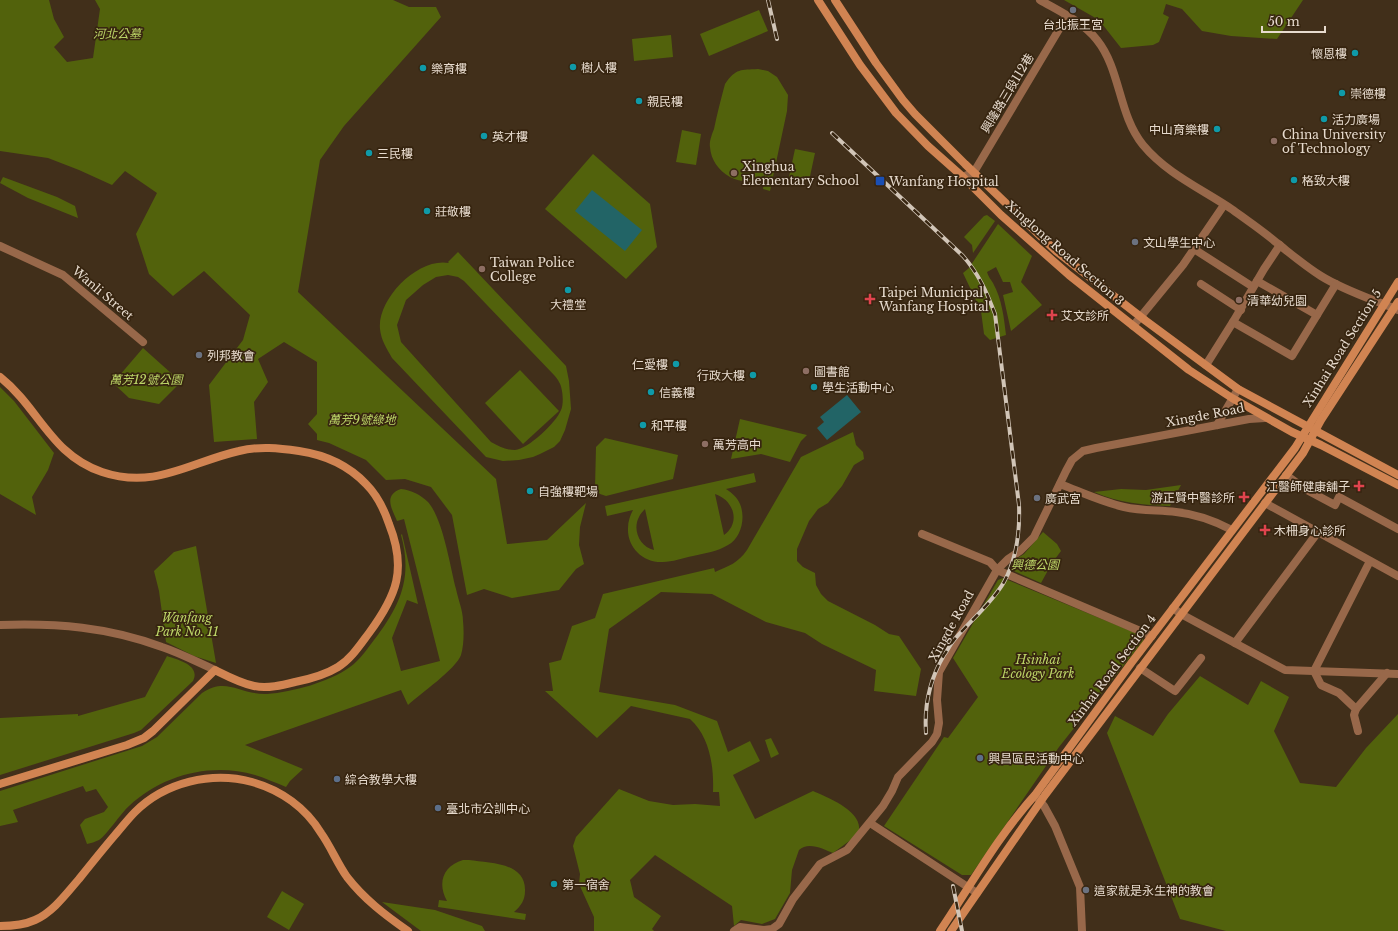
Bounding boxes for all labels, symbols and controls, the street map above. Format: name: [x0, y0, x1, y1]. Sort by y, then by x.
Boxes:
marker: 台北振王宮: [1068, 5, 1078, 15]
scale bar: [1262, 8, 1325, 34]
text: 50 m: [1268, 14, 1300, 29]
place label: 台北振王宮: [1043, 17, 1103, 32]
park label: 河北公墓: [93, 26, 143, 41]
place label: 懷恩樓: [1311, 46, 1347, 61]
marker: 懷恩樓: [1350, 48, 1360, 58]
street label: 興隆路三段112巷: [977, 51, 1037, 135]
place label: 樹人樓: [581, 60, 617, 75]
place label: 樂育樓: [431, 61, 467, 76]
marker: 樹人樓: [568, 62, 578, 72]
marker: 樂育樓: [418, 63, 428, 73]
place label: 崇德樓: [1350, 86, 1386, 101]
marker: 崇德樓: [1337, 88, 1347, 98]
place label: 親民樓: [647, 94, 683, 109]
marker: 親民樓: [634, 96, 644, 106]
place label: 活力廣場: [1332, 112, 1380, 127]
marker: 活力廣場: [1319, 114, 1329, 124]
place label: 中山育樂樓: [1149, 122, 1209, 137]
marker: 中山育樂樓: [1212, 124, 1222, 134]
place label: China University of Technology: [1282, 127, 1386, 156]
place label: 英才樓: [492, 129, 528, 144]
marker: 英才樓: [479, 131, 489, 141]
marker: China University of Technology: [1269, 136, 1279, 146]
place label: 三民樓: [377, 146, 413, 161]
marker: 三民樓: [364, 148, 374, 158]
place label: Xinghua Elementary School: [742, 159, 859, 188]
marker: Xinghua Elementary School: [729, 168, 739, 178]
place label: 格致大樓: [1302, 173, 1350, 188]
place label: Wanfang Hospital: [888, 174, 999, 189]
marker: Wanfang Hospital: [874, 175, 886, 187]
marker: 格致大樓: [1289, 175, 1299, 185]
street label: Xinglong Road Section 3: [1003, 198, 1127, 308]
place label: 莊敬樓: [435, 204, 471, 219]
marker: 莊敬樓: [422, 206, 432, 216]
place label: 文山學生中心: [1143, 235, 1215, 250]
marker: 文山學生中心: [1130, 237, 1140, 247]
place label: Taiwan Police College: [490, 255, 575, 284]
street label: Wanli Street: [68, 262, 137, 323]
marker: Taiwan Police College: [477, 264, 487, 274]
marker: 大禮堂: [563, 285, 573, 295]
place label: Taipei Municipal Wanfang Hospital: [878, 285, 989, 314]
street label: Xinhai Road Section 5: [1300, 286, 1385, 410]
marker: Taipei Municipal Wanfang Hospital: [864, 293, 876, 305]
place label: 清華幼兒園: [1247, 293, 1307, 308]
marker: 清華幼兒園: [1234, 295, 1244, 305]
place label: 大禮堂: [550, 297, 586, 312]
place label: 艾文診所: [1061, 308, 1109, 323]
marker: 艾文診所: [1046, 309, 1058, 321]
place label: 列邦教會: [207, 348, 255, 363]
marker: 列邦教會: [194, 350, 204, 360]
place label: 仁愛樓: [632, 357, 668, 372]
marker: 仁愛樓: [671, 359, 681, 369]
place label: 圖書館: [814, 364, 850, 379]
marker: 圖書館: [801, 366, 811, 376]
place label: 行政大樓: [697, 368, 745, 383]
marker: 行政大樓: [748, 370, 758, 380]
park label: 萬芳12號公園: [109, 372, 185, 387]
place label: 學生活動中心: [822, 380, 894, 395]
marker: 學生活動中心: [809, 382, 819, 392]
place label: 信義樓: [659, 385, 695, 400]
marker: 信義樓: [646, 387, 656, 397]
street label: Xingde Road: [1164, 400, 1246, 430]
park label: 萬芳9號綠地: [328, 412, 397, 427]
place label: 和平樓: [651, 418, 687, 433]
marker: 和平樓: [638, 420, 648, 430]
place label: 萬芳高中: [713, 437, 761, 452]
marker: 萬芳高中: [700, 439, 710, 449]
place label: 江醫師健康舖子: [1266, 479, 1350, 494]
marker: 江醫師健康舖子: [1353, 480, 1365, 492]
place label: 自強樓靶場: [538, 484, 598, 499]
marker: 自強樓靶場: [525, 486, 535, 496]
place label: 游正賢中醫診所: [1151, 490, 1235, 505]
place label: 廣武宮: [1045, 491, 1081, 506]
marker: 游正賢中醫診所: [1238, 491, 1250, 503]
marker: 廣武宮: [1032, 493, 1042, 503]
place label: 木柵身心診所: [1274, 523, 1346, 538]
marker: 木柵身心診所: [1259, 524, 1271, 536]
park label: 興德公園: [1011, 557, 1061, 572]
street label: Xingde Road: [925, 588, 977, 664]
park label: Wanfang Park No. 11: [155, 610, 219, 639]
street label: Xinhai Road Section 4: [1065, 611, 1159, 729]
park label: Hsinhai Ecology Park: [1001, 652, 1074, 681]
place label: 興昌區民活動中心: [988, 751, 1084, 766]
marker: 興昌區民活動中心: [975, 753, 985, 763]
place label: 綜合教學大樓: [345, 772, 417, 787]
marker: 綜合教學大樓: [332, 774, 342, 784]
place label: 臺北市公訓中心: [446, 801, 530, 816]
marker: 臺北市公訓中心: [433, 803, 443, 813]
place label: 第一宿舍: [562, 877, 610, 892]
marker: 第一宿舍: [549, 879, 559, 889]
place label: 這家就是永生神的教會: [1094, 883, 1214, 898]
marker: 這家就是永生神的教會: [1081, 885, 1091, 895]

